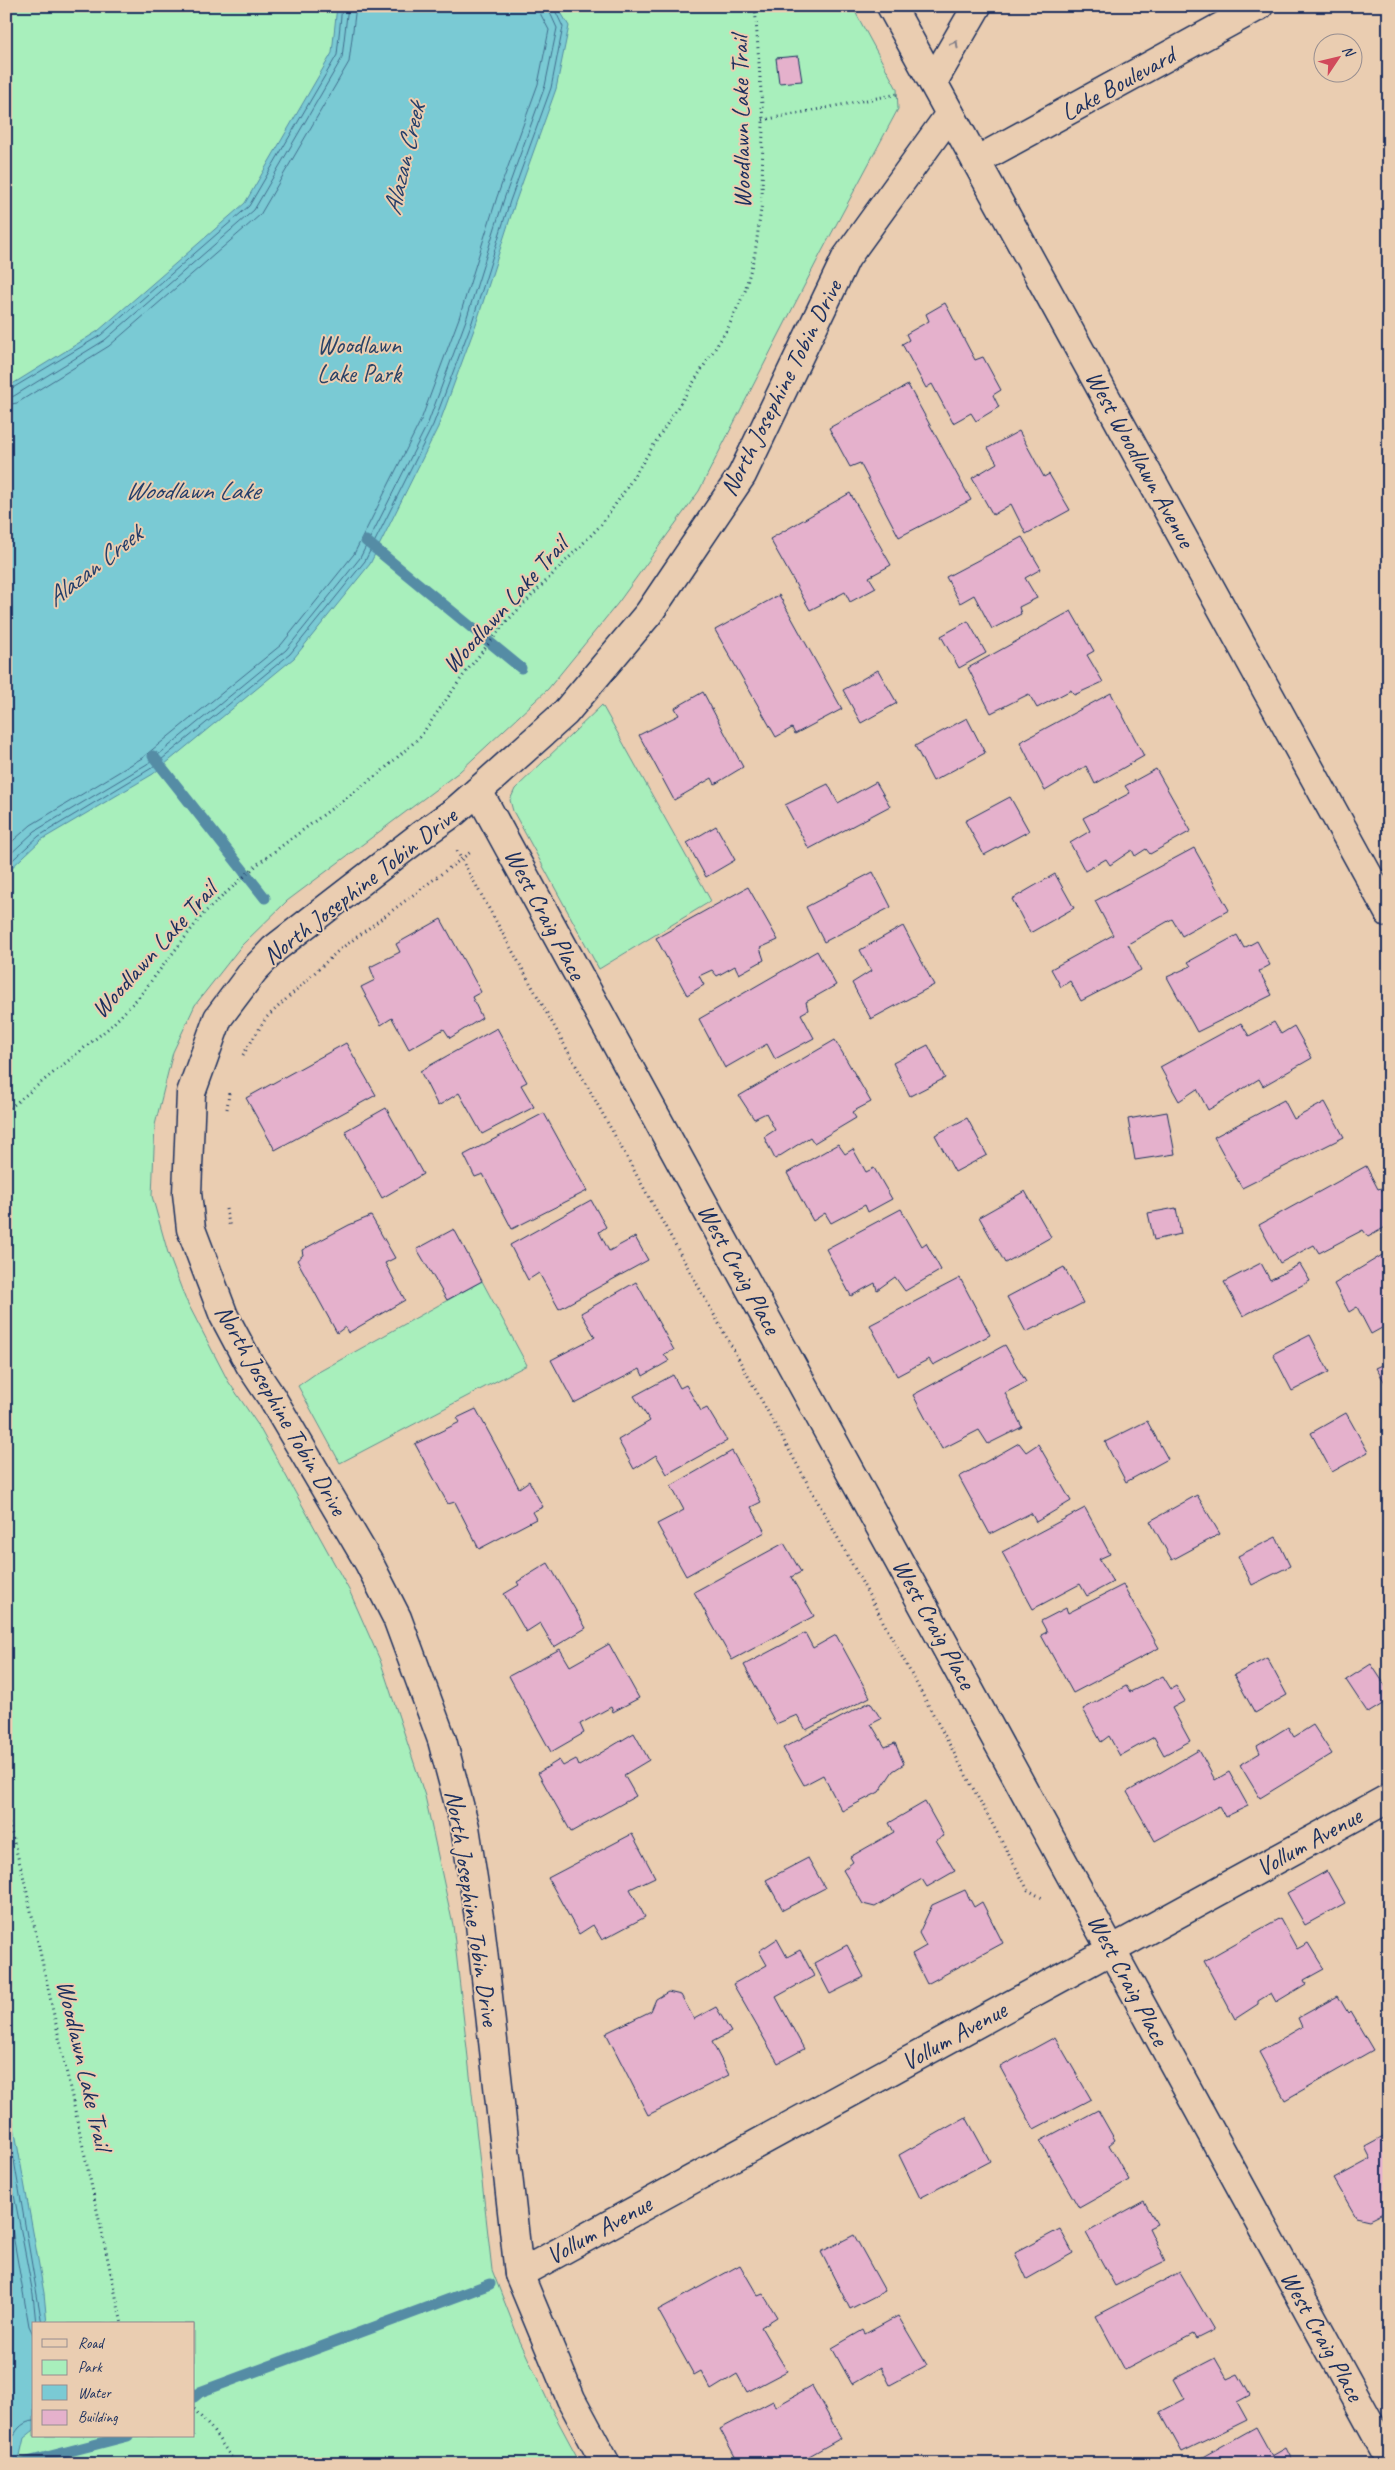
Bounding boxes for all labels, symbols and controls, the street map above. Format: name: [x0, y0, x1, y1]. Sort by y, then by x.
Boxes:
street label: Woodlawn Lake Trail: [723, 31, 759, 209]
north arrow: [1312, 32, 1362, 82]
street label: Lake Boulevard: [1055, 38, 1184, 128]
one-way arrow: [948, 41, 958, 50]
text: N: [1339, 42, 1359, 61]
water label: Alazan Creek: [375, 96, 434, 218]
street label: North Josephine Tobin Drive: [713, 273, 850, 501]
park label: Woodlawn Lake Park: [317, 329, 403, 390]
street label: West Woodlawn Avenue: [1078, 365, 1203, 555]
water label: Woodlawn Lake: [125, 474, 263, 507]
water label: Alazan Creek: [39, 515, 152, 614]
street label: Woodlawn Lake Trail: [435, 527, 578, 680]
street label: North Josephine Tobin Drive: [256, 799, 465, 972]
street label: West Craig Place: [497, 843, 594, 987]
street label: Woodlawn Lake Trail: [84, 872, 227, 1025]
street label: West Craig Place: [690, 1198, 789, 1341]
street label: North Josephine Tobin Drive: [208, 1299, 355, 1523]
street label: West Craig Place: [885, 1553, 984, 1696]
street label: North Josephine Tobin Drive: [438, 1788, 507, 2030]
street label: Vollum Avenue: [1251, 1799, 1369, 1884]
street label: West Craig Place: [1080, 1909, 1177, 2053]
street label: Woodlawn Lake Trail: [49, 1977, 120, 2157]
street label: Vollum Avenue: [896, 1993, 1014, 2078]
street label: Vollum Avenue: [541, 2187, 659, 2272]
street label: West Craig Place: [1273, 2265, 1372, 2408]
legend: [32, 2322, 195, 2438]
text: Road: [78, 2334, 105, 2353]
text: Park: [78, 2358, 103, 2377]
text: Water: [78, 2384, 112, 2403]
text: Building: [78, 2408, 118, 2427]

